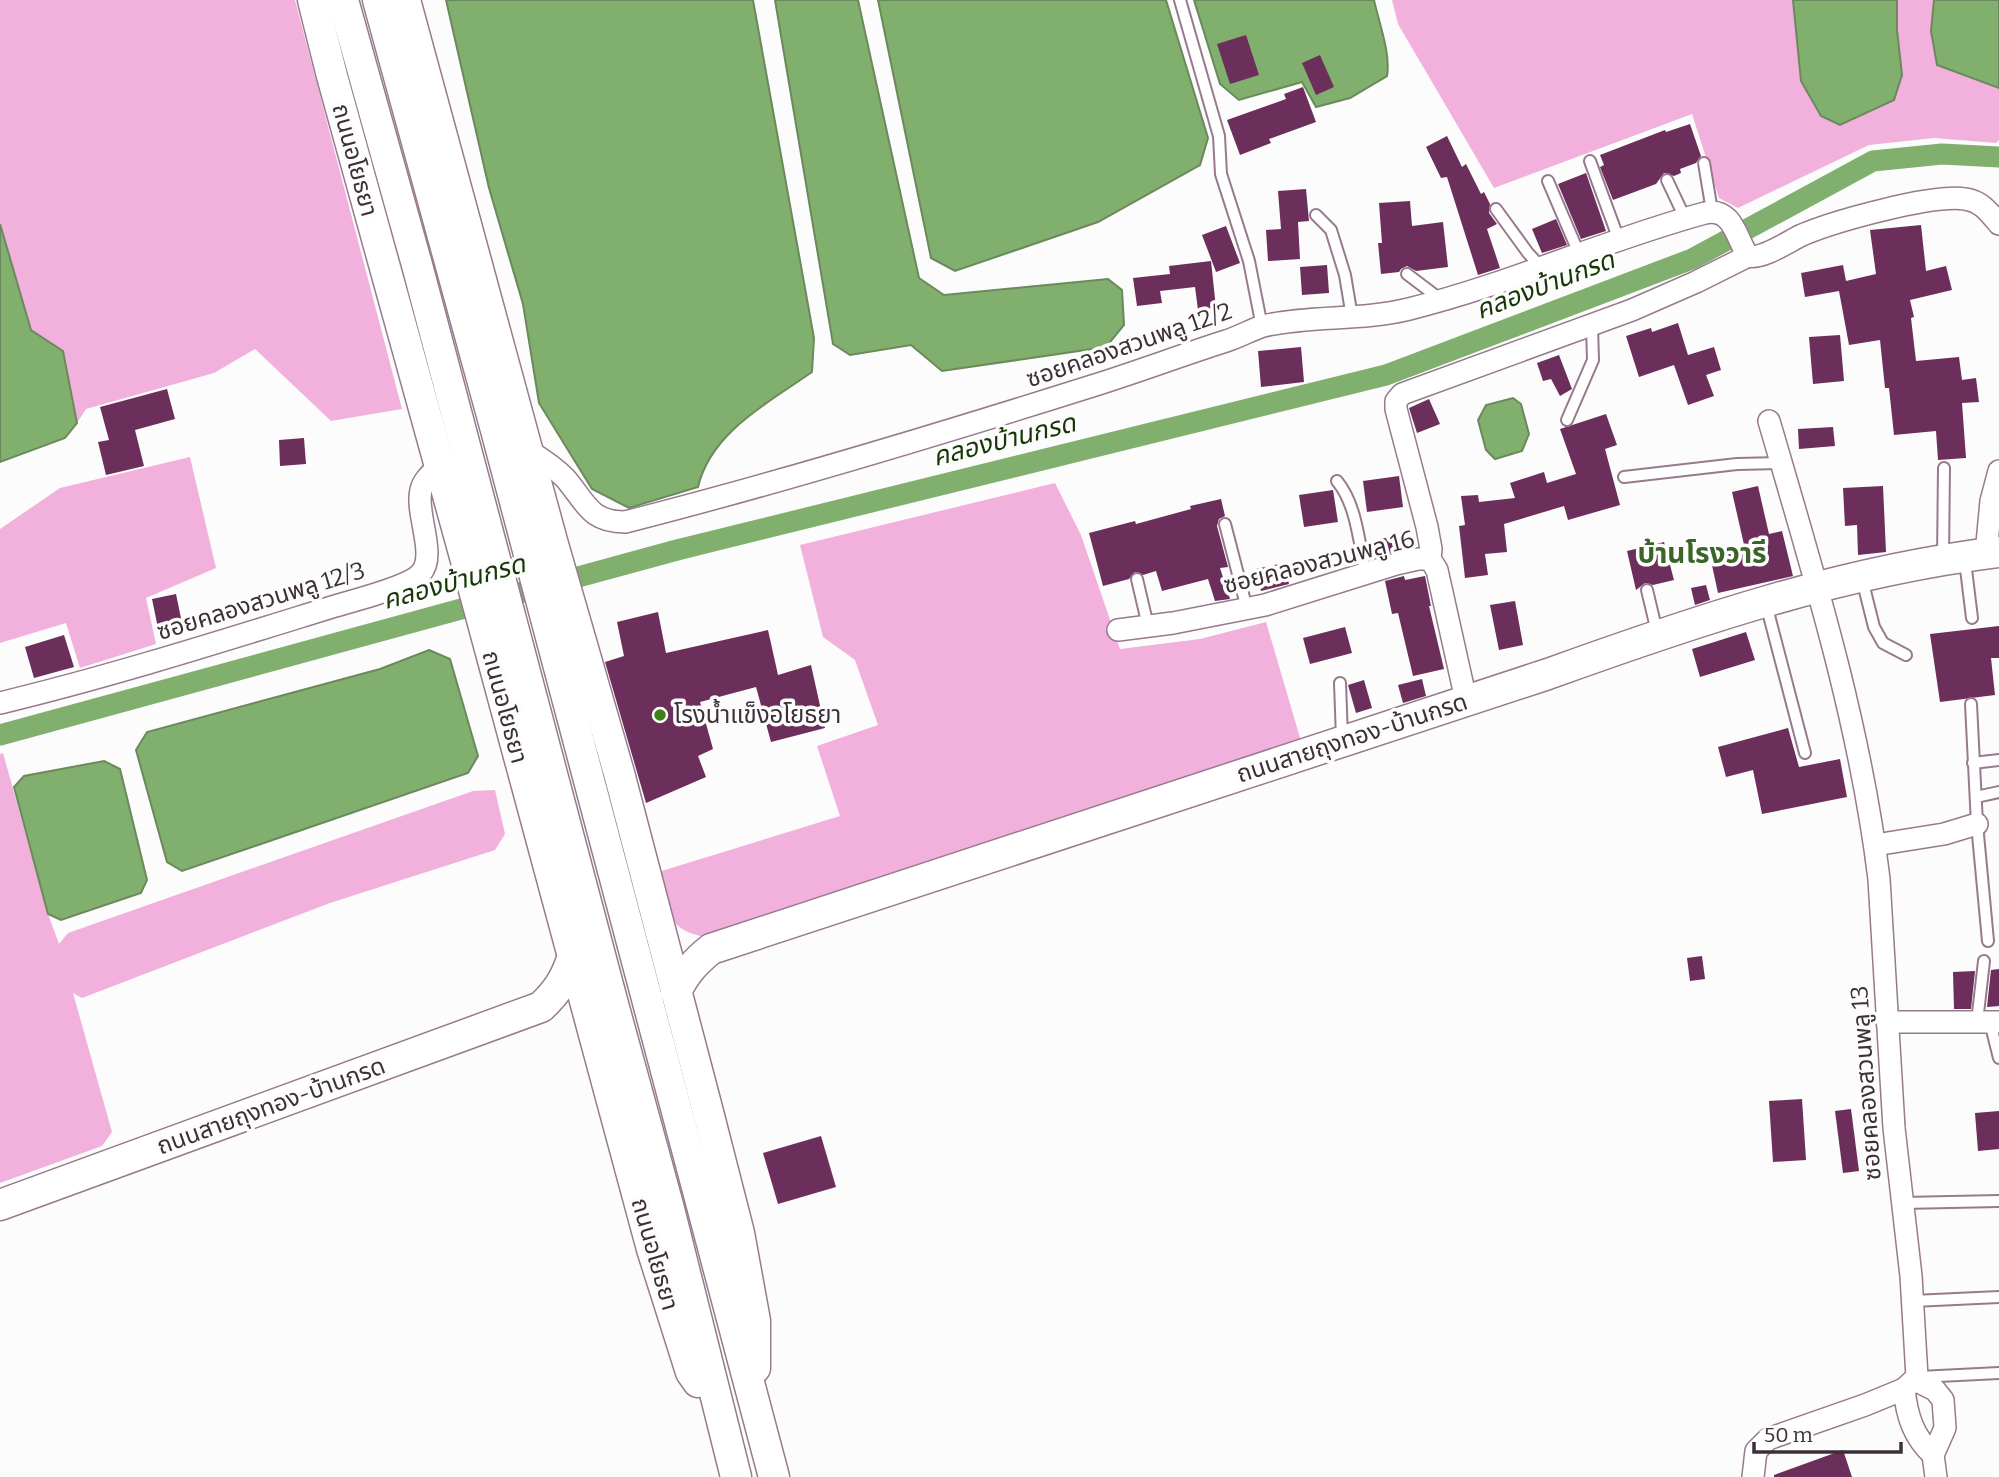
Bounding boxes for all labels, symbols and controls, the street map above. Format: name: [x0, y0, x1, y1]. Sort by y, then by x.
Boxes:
street label: ถนนอโยธยา: [327, 101, 383, 219]
water label: คลองบ้านกรด: [1471, 244, 1620, 326]
street label: ซอยคลองสวนพลู 12/2: [1023, 297, 1236, 394]
water label: คลองบ้านกรด: [929, 407, 1080, 473]
street label: ซอยคลองสวนพลู 16: [1221, 525, 1418, 600]
district label: บ้านโรงวารี: [1637, 537, 1767, 570]
water label: คลองบ้านกรด: [379, 548, 530, 616]
street label: ซอยคลองสวนพลู 12/3: [154, 556, 369, 647]
street label: ถนนอโยธยา: [477, 648, 533, 766]
street label: ถนนสายถุงทอง-บ้านกรด: [1233, 687, 1471, 790]
place label: โรงน้ำแข็งอโยธยา: [674, 698, 841, 729]
marker: โรงน้ำแข็งอโยธยา: [652, 707, 668, 723]
street label: ซอยคลองสวนพลู 13: [1845, 985, 1888, 1181]
street label: ถนนสายถุงทอง-บ้านกรด: [153, 1052, 389, 1161]
street label: ถนนอโยธยา: [626, 1195, 684, 1313]
scale bar: [1754, 1410, 1901, 1454]
text: 50 m: [1764, 1422, 1813, 1448]

